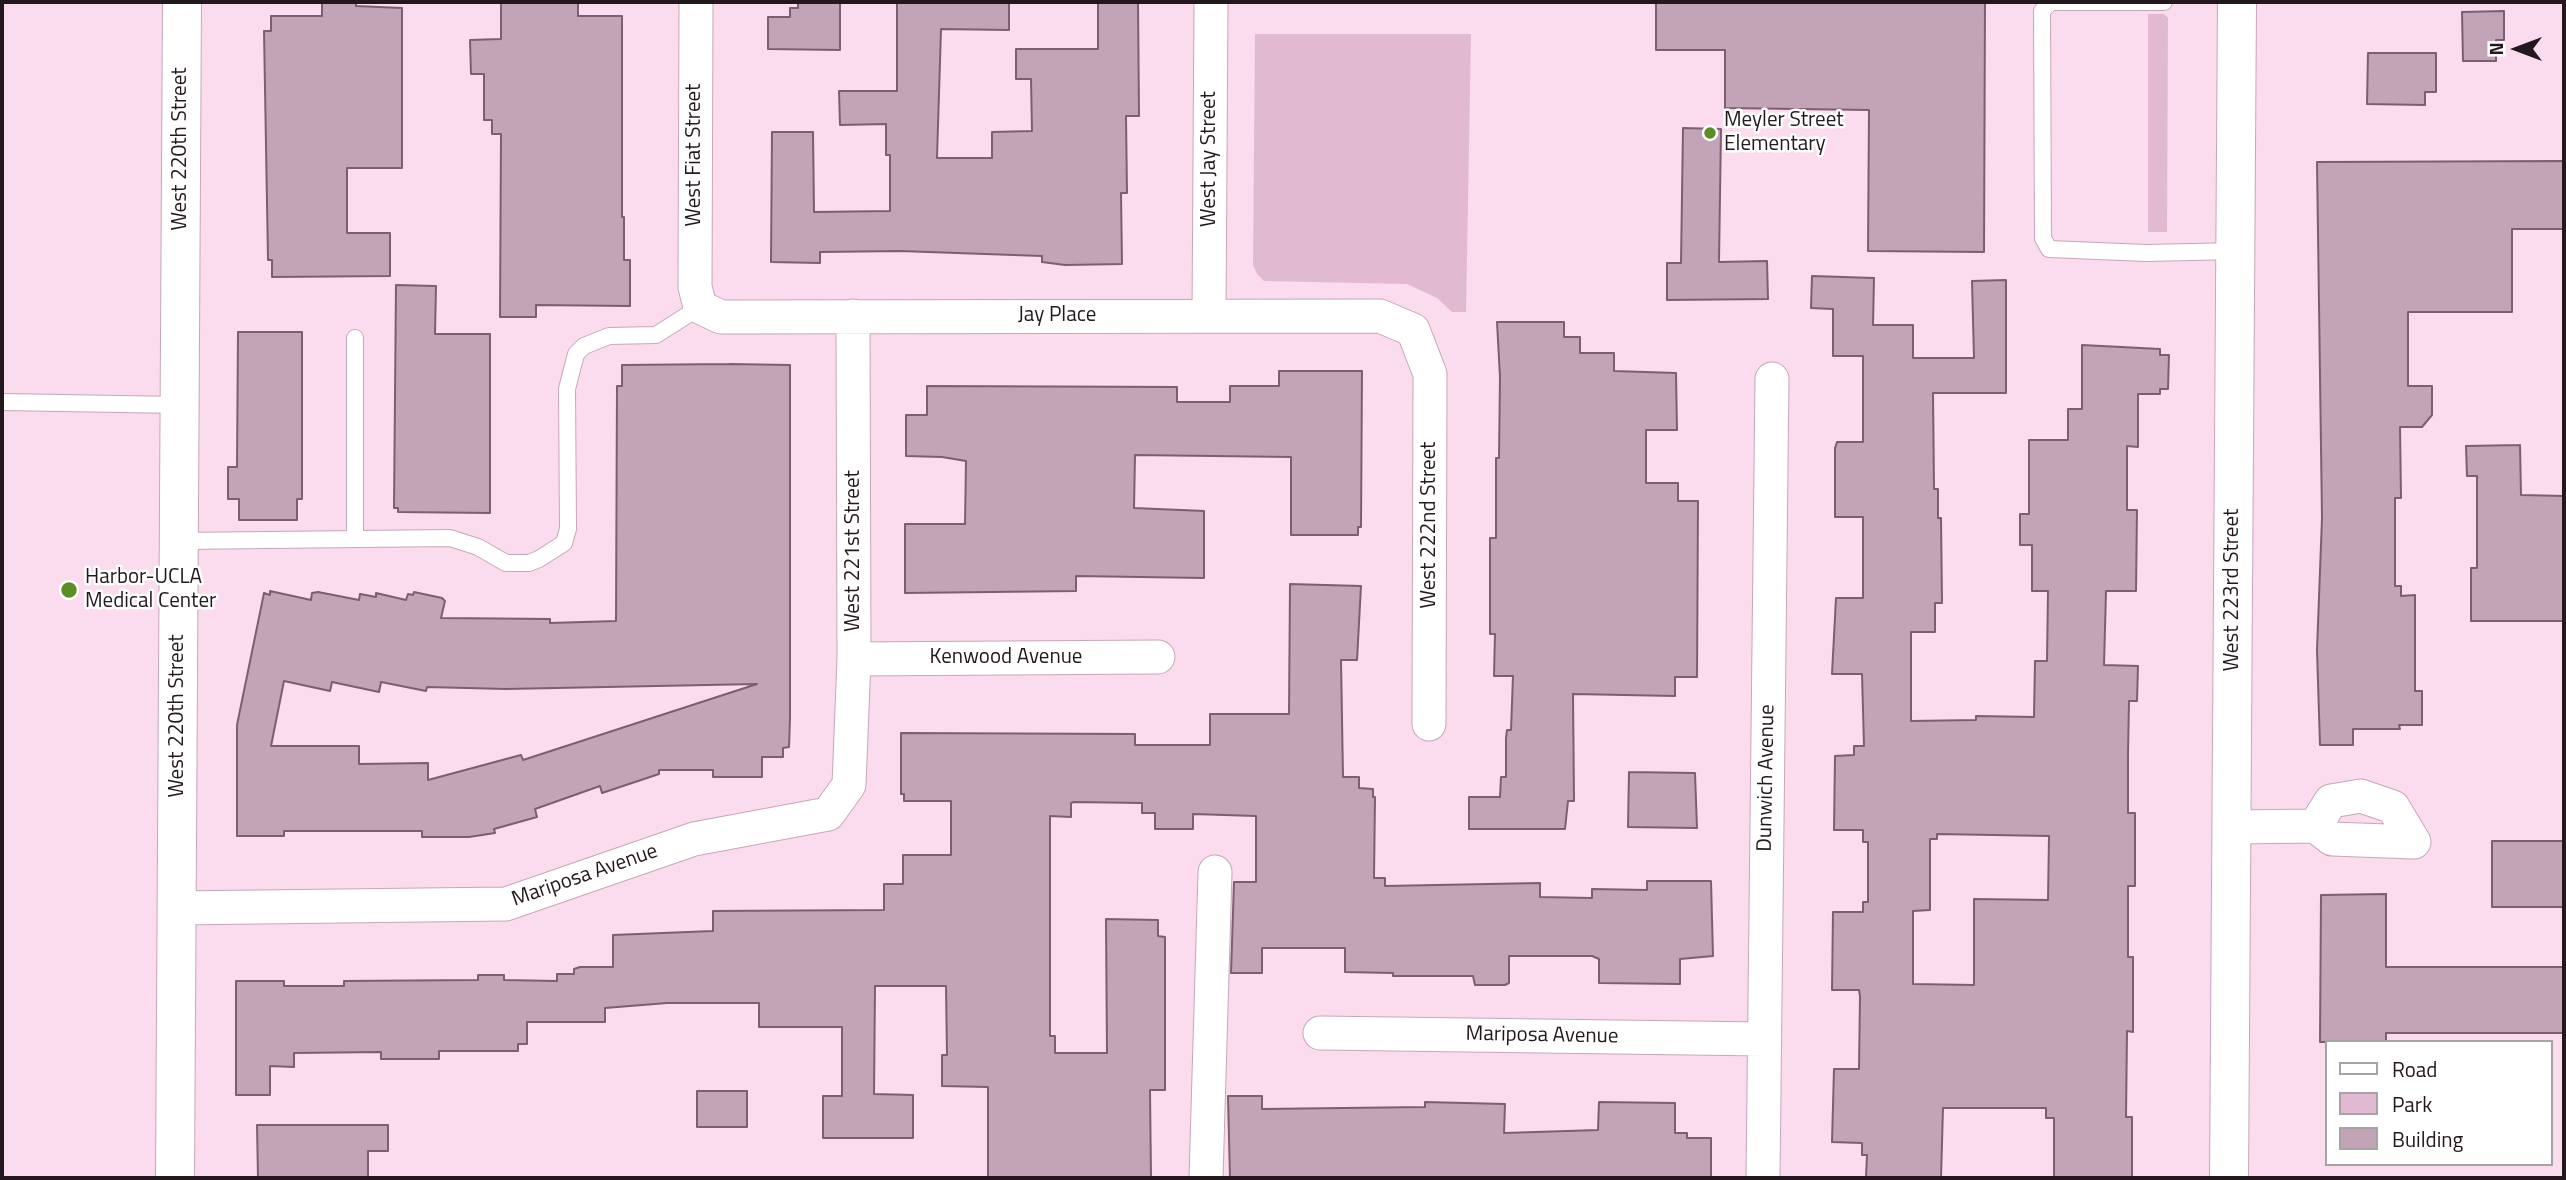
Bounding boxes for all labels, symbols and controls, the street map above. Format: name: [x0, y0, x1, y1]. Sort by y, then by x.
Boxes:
north arrow: [2482, 14, 2552, 84]
text: N: [2481, 42, 2510, 56]
street label: West 220th Street: [168, 67, 194, 231]
street label: West Fiat Street: [682, 84, 708, 226]
street label: West Jay Street: [1197, 91, 1223, 227]
place label: Meyler Street Elementary: [1724, 108, 1844, 158]
marker: Meyler Street Elementary: [1702, 125, 1718, 141]
street label: Jay Place: [1018, 303, 1096, 329]
street label: West 222nd Street: [1417, 442, 1443, 608]
street label: West 221st Street: [841, 470, 867, 632]
street label: West 223rd Street: [2220, 509, 2246, 671]
place label: Harbor-UCLA Medical Center: [85, 565, 216, 615]
marker: Harbor-UCLA Medical Center: [59, 580, 79, 600]
street label: West 220th Street: [165, 634, 191, 798]
street label: Kenwood Avenue: [930, 645, 1082, 671]
street label: Dunwich Avenue: [1753, 704, 1781, 852]
street label: Mariposa Avenue: [509, 839, 661, 913]
street label: Mariposa Avenue: [1465, 1022, 1619, 1050]
legend: [2324, 1040, 2552, 1166]
text: Road: [2392, 1053, 2437, 1085]
text: Park: [2392, 1088, 2432, 1120]
text: Building: [2392, 1123, 2463, 1155]

